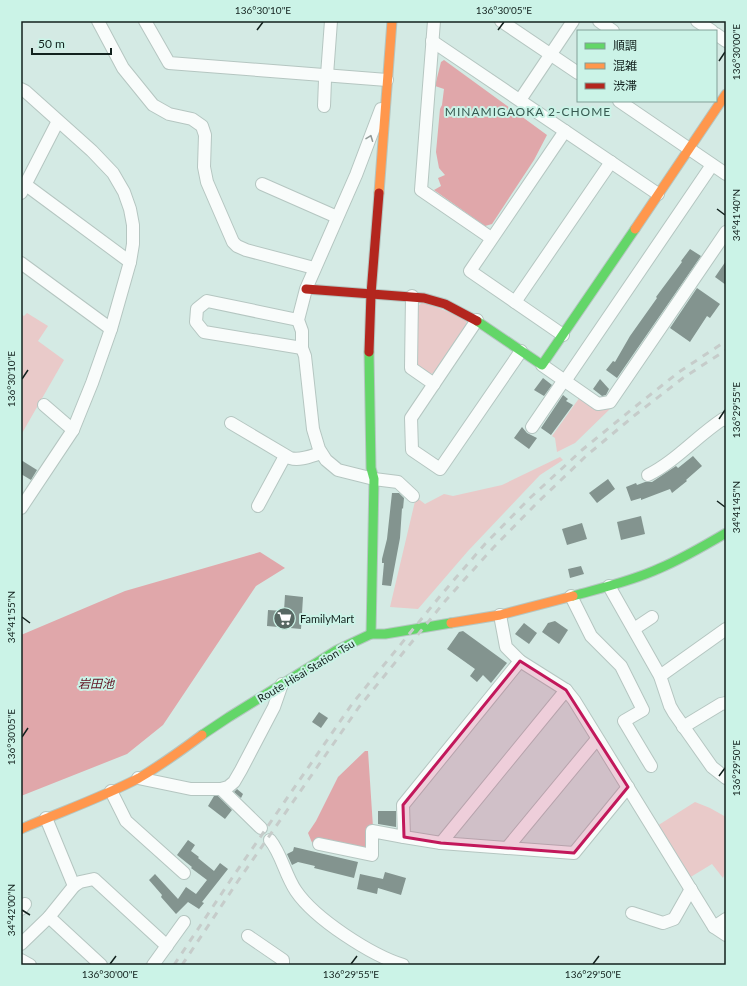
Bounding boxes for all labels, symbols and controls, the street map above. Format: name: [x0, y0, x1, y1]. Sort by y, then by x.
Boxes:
text: 136°30'10"E: [235, 4, 291, 16]
text: 136°30'05"E: [476, 4, 532, 16]
text: 136°30'00"E: [730, 24, 742, 80]
scale bar: [32, 30, 111, 56]
legend: [577, 30, 717, 102]
text: 50 m: [38, 36, 65, 51]
text: 順調: [613, 38, 637, 53]
text: 混雑: [613, 58, 637, 73]
text: 渋滞: [613, 78, 637, 93]
district label: MINAMIGAOKA 2-CHOME: [445, 104, 611, 119]
one-way arrow: [365, 135, 373, 142]
text: 34°41'40"N: [730, 189, 742, 241]
text: 136°30'10"E: [5, 351, 17, 407]
text: 136°29'55"E: [730, 382, 742, 438]
text: 34°41'45"N: [730, 481, 742, 533]
text: 34°41'55"N: [5, 591, 17, 643]
supermarket icon: FamilyMart: [271, 606, 297, 632]
place label: FamilyMart: [300, 612, 354, 625]
street label: Route Hisai Station Tsu: [255, 636, 357, 705]
water label: 岩田池: [78, 676, 115, 691]
text: 136°30'05"E: [5, 709, 17, 765]
text: 136°29'50"E: [730, 740, 742, 796]
text: 34°42'00"N: [5, 884, 17, 936]
text: 136°30'00"E: [82, 968, 138, 980]
text: 136°29'55"E: [323, 968, 379, 980]
text: 136°29'50"E: [565, 968, 621, 980]

